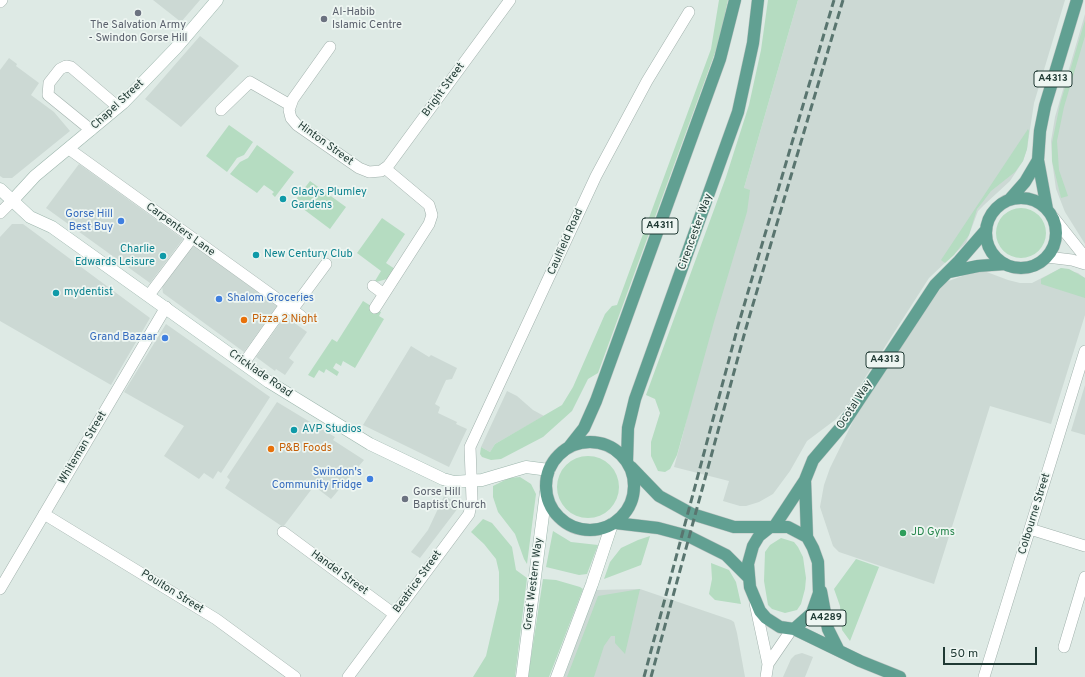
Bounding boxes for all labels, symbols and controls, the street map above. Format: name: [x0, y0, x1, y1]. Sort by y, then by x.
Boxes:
place label: Al-Habib Islamic Centre: [332, 6, 402, 32]
marker: The Salvation Army - Swindon Gorse Hill: [133, 8, 143, 18]
marker: Al-Habib Islamic Centre: [319, 14, 329, 24]
place label: The Salvation Army - Swindon Gorse Hill: [89, 19, 187, 45]
street label: Bright Street: [420, 60, 468, 120]
road number: A4313: [1034, 71, 1072, 87]
street label: Chapel Street: [89, 77, 147, 133]
street label: Hinton Street: [295, 119, 355, 169]
place label: Gladys Plumley Gardens: [291, 186, 367, 212]
street label: Cirencester Way: [676, 192, 716, 272]
marker: Gladys Plumley Gardens: [278, 194, 288, 204]
street label: Carpenters Lane: [143, 201, 217, 259]
street label: Caulfield Road: [545, 207, 587, 277]
place label: Gorse Hill Best Buy: [65, 208, 113, 234]
marker: Gorse Hill Best Buy: [116, 216, 126, 226]
road number: A4311: [642, 218, 678, 234]
place label: Charlie Edwards Leisure: [75, 243, 155, 269]
place label: New Century Club: [264, 248, 353, 262]
marker: New Century Club: [251, 250, 261, 260]
marker: Charlie Edwards Leisure: [158, 251, 168, 261]
place label: mydentist: [64, 286, 113, 300]
marker: mydentist: [51, 288, 61, 298]
place label: Shalom Groceries: [227, 292, 314, 306]
marker: Shalom Groceries: [214, 294, 224, 304]
place label: Pizza 2 Night: [252, 313, 317, 327]
marker: Pizza 2 Night: [239, 315, 249, 325]
place label: Grand Bazaar: [90, 331, 157, 345]
marker: Grand Bazaar: [160, 333, 170, 343]
street label: Cricklade Road: [226, 347, 294, 401]
road number: A4313: [866, 352, 904, 368]
street label: Ocotal Way: [834, 378, 876, 432]
street label: Whiteman Street: [56, 409, 110, 487]
place label: AVP Studios: [302, 423, 362, 437]
marker: AVP Studios: [289, 425, 299, 435]
place label: P&B Foods: [279, 442, 332, 456]
marker: P&B Foods: [266, 444, 276, 454]
place label: Swindon's Community Fridge: [272, 466, 362, 492]
street label: Colbourne Street: [1016, 472, 1054, 556]
marker: Swindon's Community Fridge: [365, 474, 375, 484]
place label: Gorse Hill Baptist Church: [413, 486, 486, 512]
marker: Gorse Hill Baptist Church: [400, 494, 410, 504]
place label: JD Gyms: [911, 526, 955, 540]
marker: JD Gyms: [898, 528, 908, 538]
street label: Great Western Way: [522, 537, 546, 631]
street label: Handel Street: [308, 548, 370, 598]
street label: Beatrice Street: [391, 548, 445, 616]
street label: Poulton Street: [138, 567, 206, 617]
road number: A4289: [806, 610, 846, 626]
scale bar: [945, 639, 1039, 665]
text: 50 m: [950, 646, 978, 662]

